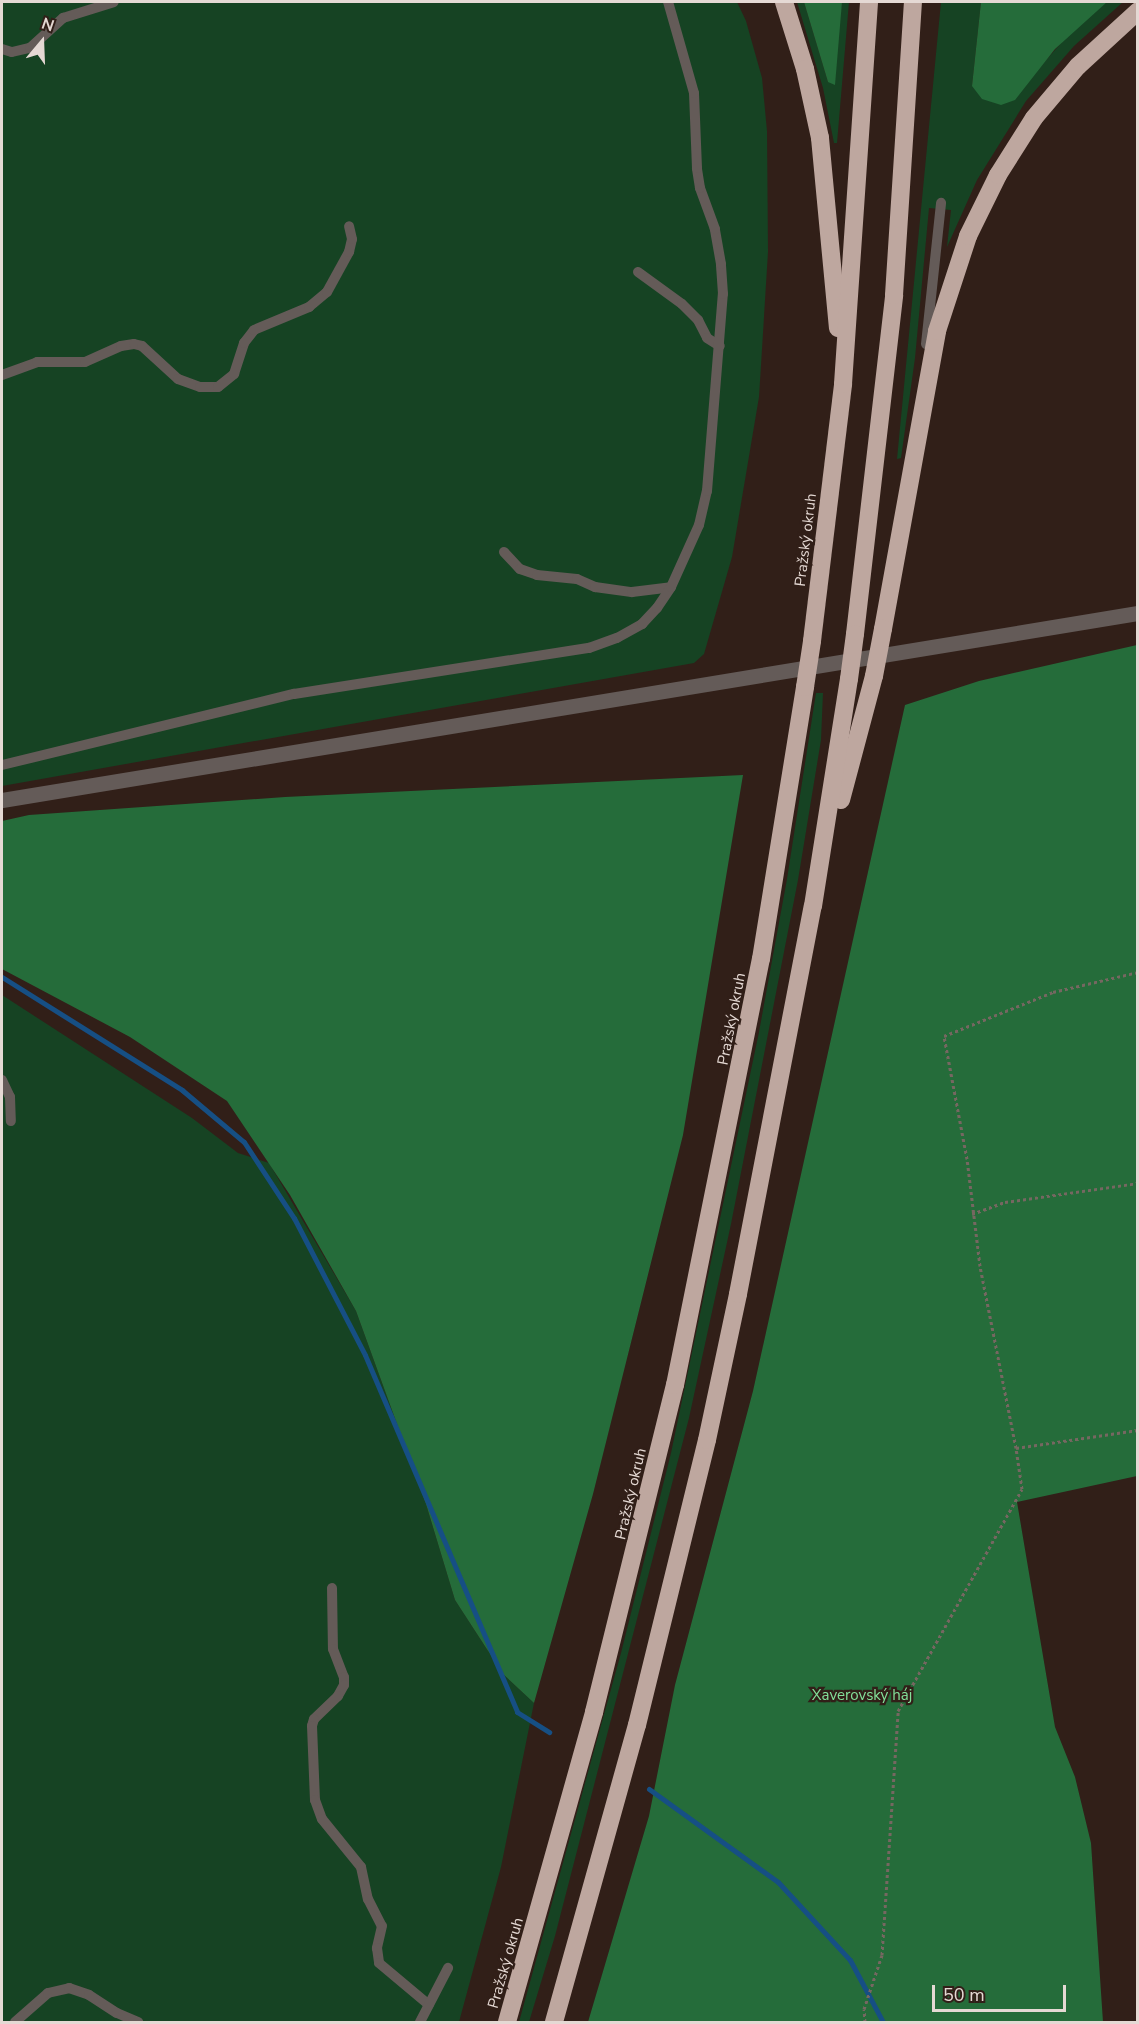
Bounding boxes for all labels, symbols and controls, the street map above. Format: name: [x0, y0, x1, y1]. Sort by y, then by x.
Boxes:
north arrow: [12, 12, 72, 72]
text: N: [39, 13, 57, 37]
street label: Pražský okruh: [791, 492, 821, 588]
street label: Pražský okruh: [714, 971, 750, 1067]
street label: Pražský okruh: [612, 1446, 650, 1542]
park label: Xaverovský háj: [812, 1687, 912, 1705]
street label: Pražský okruh: [484, 1916, 528, 2010]
scale bar: [935, 1973, 1068, 2011]
text: 50 m: [943, 1983, 985, 2007]

